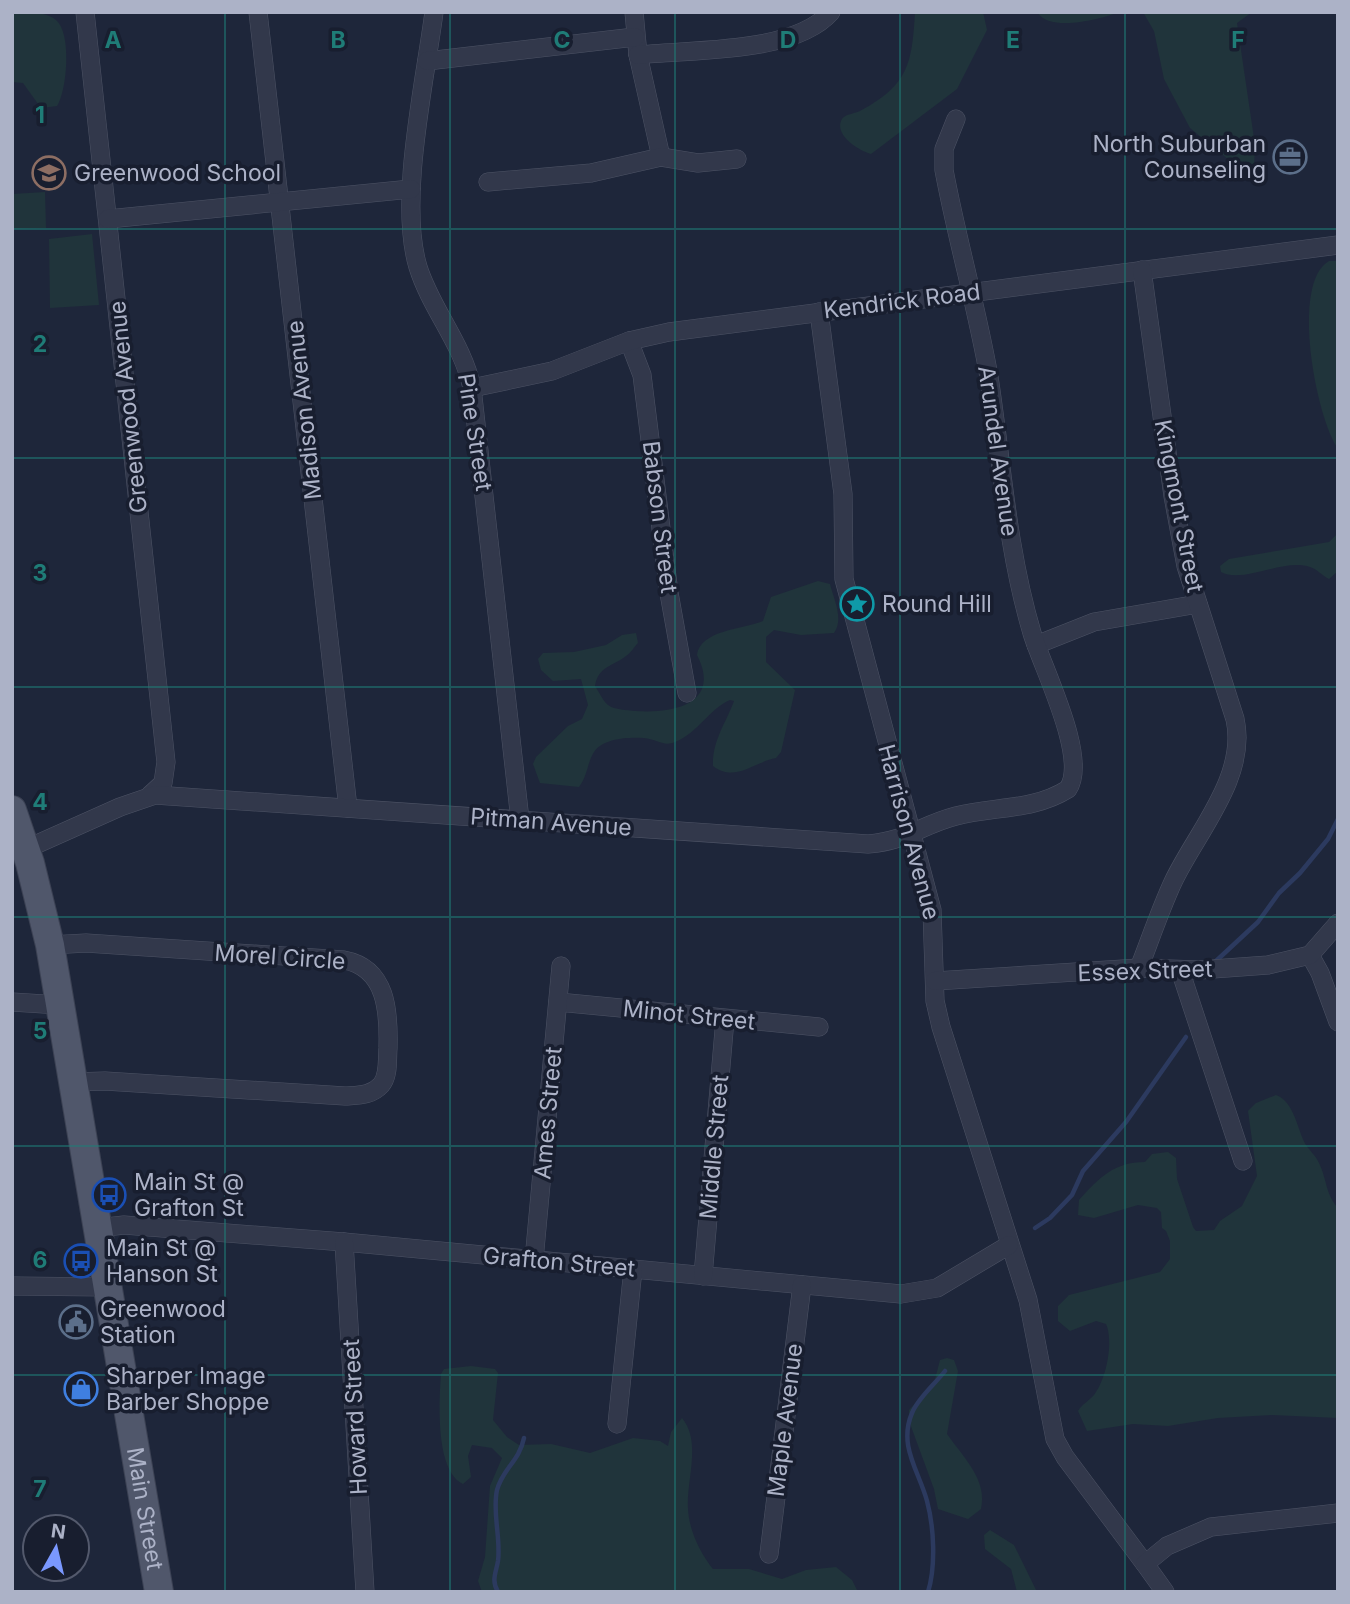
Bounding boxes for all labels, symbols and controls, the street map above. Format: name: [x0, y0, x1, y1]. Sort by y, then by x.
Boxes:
text: A: [104, 26, 122, 54]
text: B: [330, 26, 346, 54]
text: C: [553, 26, 571, 54]
text: D: [780, 26, 796, 54]
text: E: [1006, 26, 1020, 54]
text: F: [1231, 26, 1245, 54]
text: 1: [35, 101, 45, 129]
place label: North Suburban Counseling: [1092, 130, 1266, 184]
office icon: North Suburban Counseling: [1271, 138, 1309, 176]
school or university icon: Greenwood School: [30, 154, 68, 192]
place label: Greenwood School: [74, 159, 281, 187]
street label: Kendrick Road: [822, 277, 982, 325]
street label: Greenwood Avenue: [103, 300, 153, 514]
street label: Madison Avenue: [281, 319, 327, 501]
text: 2: [33, 330, 47, 358]
street label: Arundel Avenue: [972, 364, 1024, 538]
street label: Pine Street: [452, 371, 498, 493]
street label: Kingmont Street: [1149, 417, 1210, 595]
street label: Babson Street: [637, 439, 683, 595]
text: 3: [33, 559, 47, 587]
place icon: Round Hill: [838, 585, 876, 623]
place label: Round Hill: [882, 590, 992, 618]
street label: Harrison Avenue: [872, 741, 946, 923]
text: 4: [32, 788, 48, 816]
street label: Pitman Avenue: [469, 802, 633, 842]
street label: Morel Circle: [214, 938, 346, 976]
street label: Essex Street: [1077, 955, 1213, 987]
street label: Minot Street: [622, 994, 757, 1036]
text: 5: [33, 1017, 47, 1045]
street label: Ames Street: [528, 1045, 568, 1180]
street label: Middle Street: [694, 1073, 734, 1220]
place label: Main St @ Grafton St: [134, 1168, 244, 1222]
bus stop icon: Main St @ Grafton St: [90, 1176, 128, 1214]
place label: Main St @ Hanson St: [106, 1234, 218, 1288]
street label: Grafton Street: [482, 1241, 637, 1283]
bus stop icon: Main St @ Hanson St: [62, 1242, 100, 1280]
text: 6: [33, 1246, 47, 1274]
place label: Greenwood Station: [100, 1295, 226, 1349]
public building icon: Greenwood Station: [57, 1303, 95, 1341]
street label: Howard Street: [337, 1338, 373, 1496]
street label: Maple Avenue: [762, 1342, 808, 1498]
place label: Sharper Image Barber Shoppe: [106, 1362, 269, 1416]
shop icon: Sharper Image Barber Shoppe: [62, 1370, 100, 1408]
street label: Main Street: [121, 1445, 169, 1573]
text: 7: [33, 1475, 47, 1503]
north arrow: [21, 1513, 91, 1583]
text: N: [50, 1519, 67, 1544]

